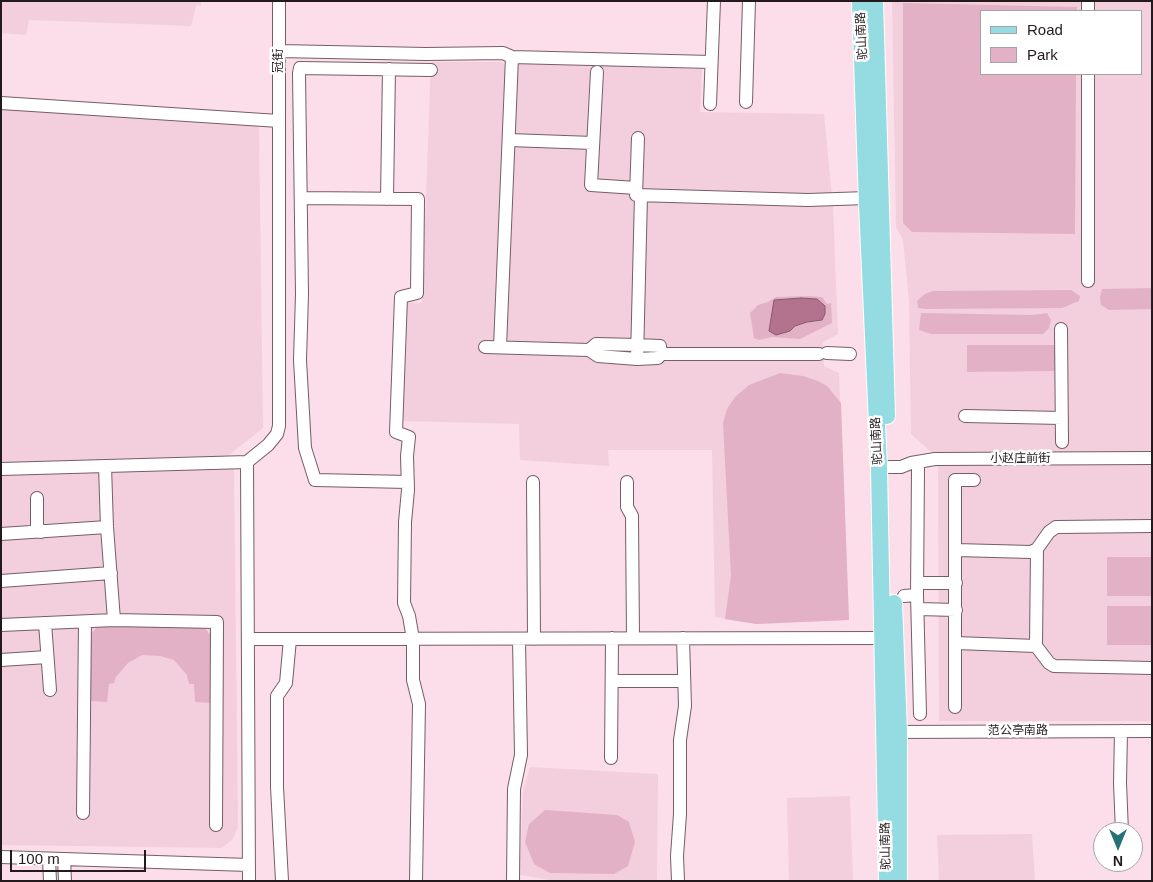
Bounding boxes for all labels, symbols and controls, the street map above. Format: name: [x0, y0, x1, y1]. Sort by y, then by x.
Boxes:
legend: [980, 10, 1143, 75]
street label: 驼山南路: [854, 12, 870, 60]
text: Road: [1027, 21, 1063, 38]
text: Park: [1027, 46, 1058, 63]
street label: 冠街: [272, 49, 286, 73]
street label: 驼山南路: [869, 417, 885, 465]
street label: 小赵庄前街: [990, 452, 1050, 466]
street label: 范公亭南路: [988, 724, 1048, 738]
street label: 驼山南路: [878, 822, 894, 870]
north arrow: [1093, 822, 1143, 872]
scale bar: [12, 840, 149, 872]
text: 100 m: [18, 850, 60, 867]
text: N: [1113, 853, 1123, 869]

